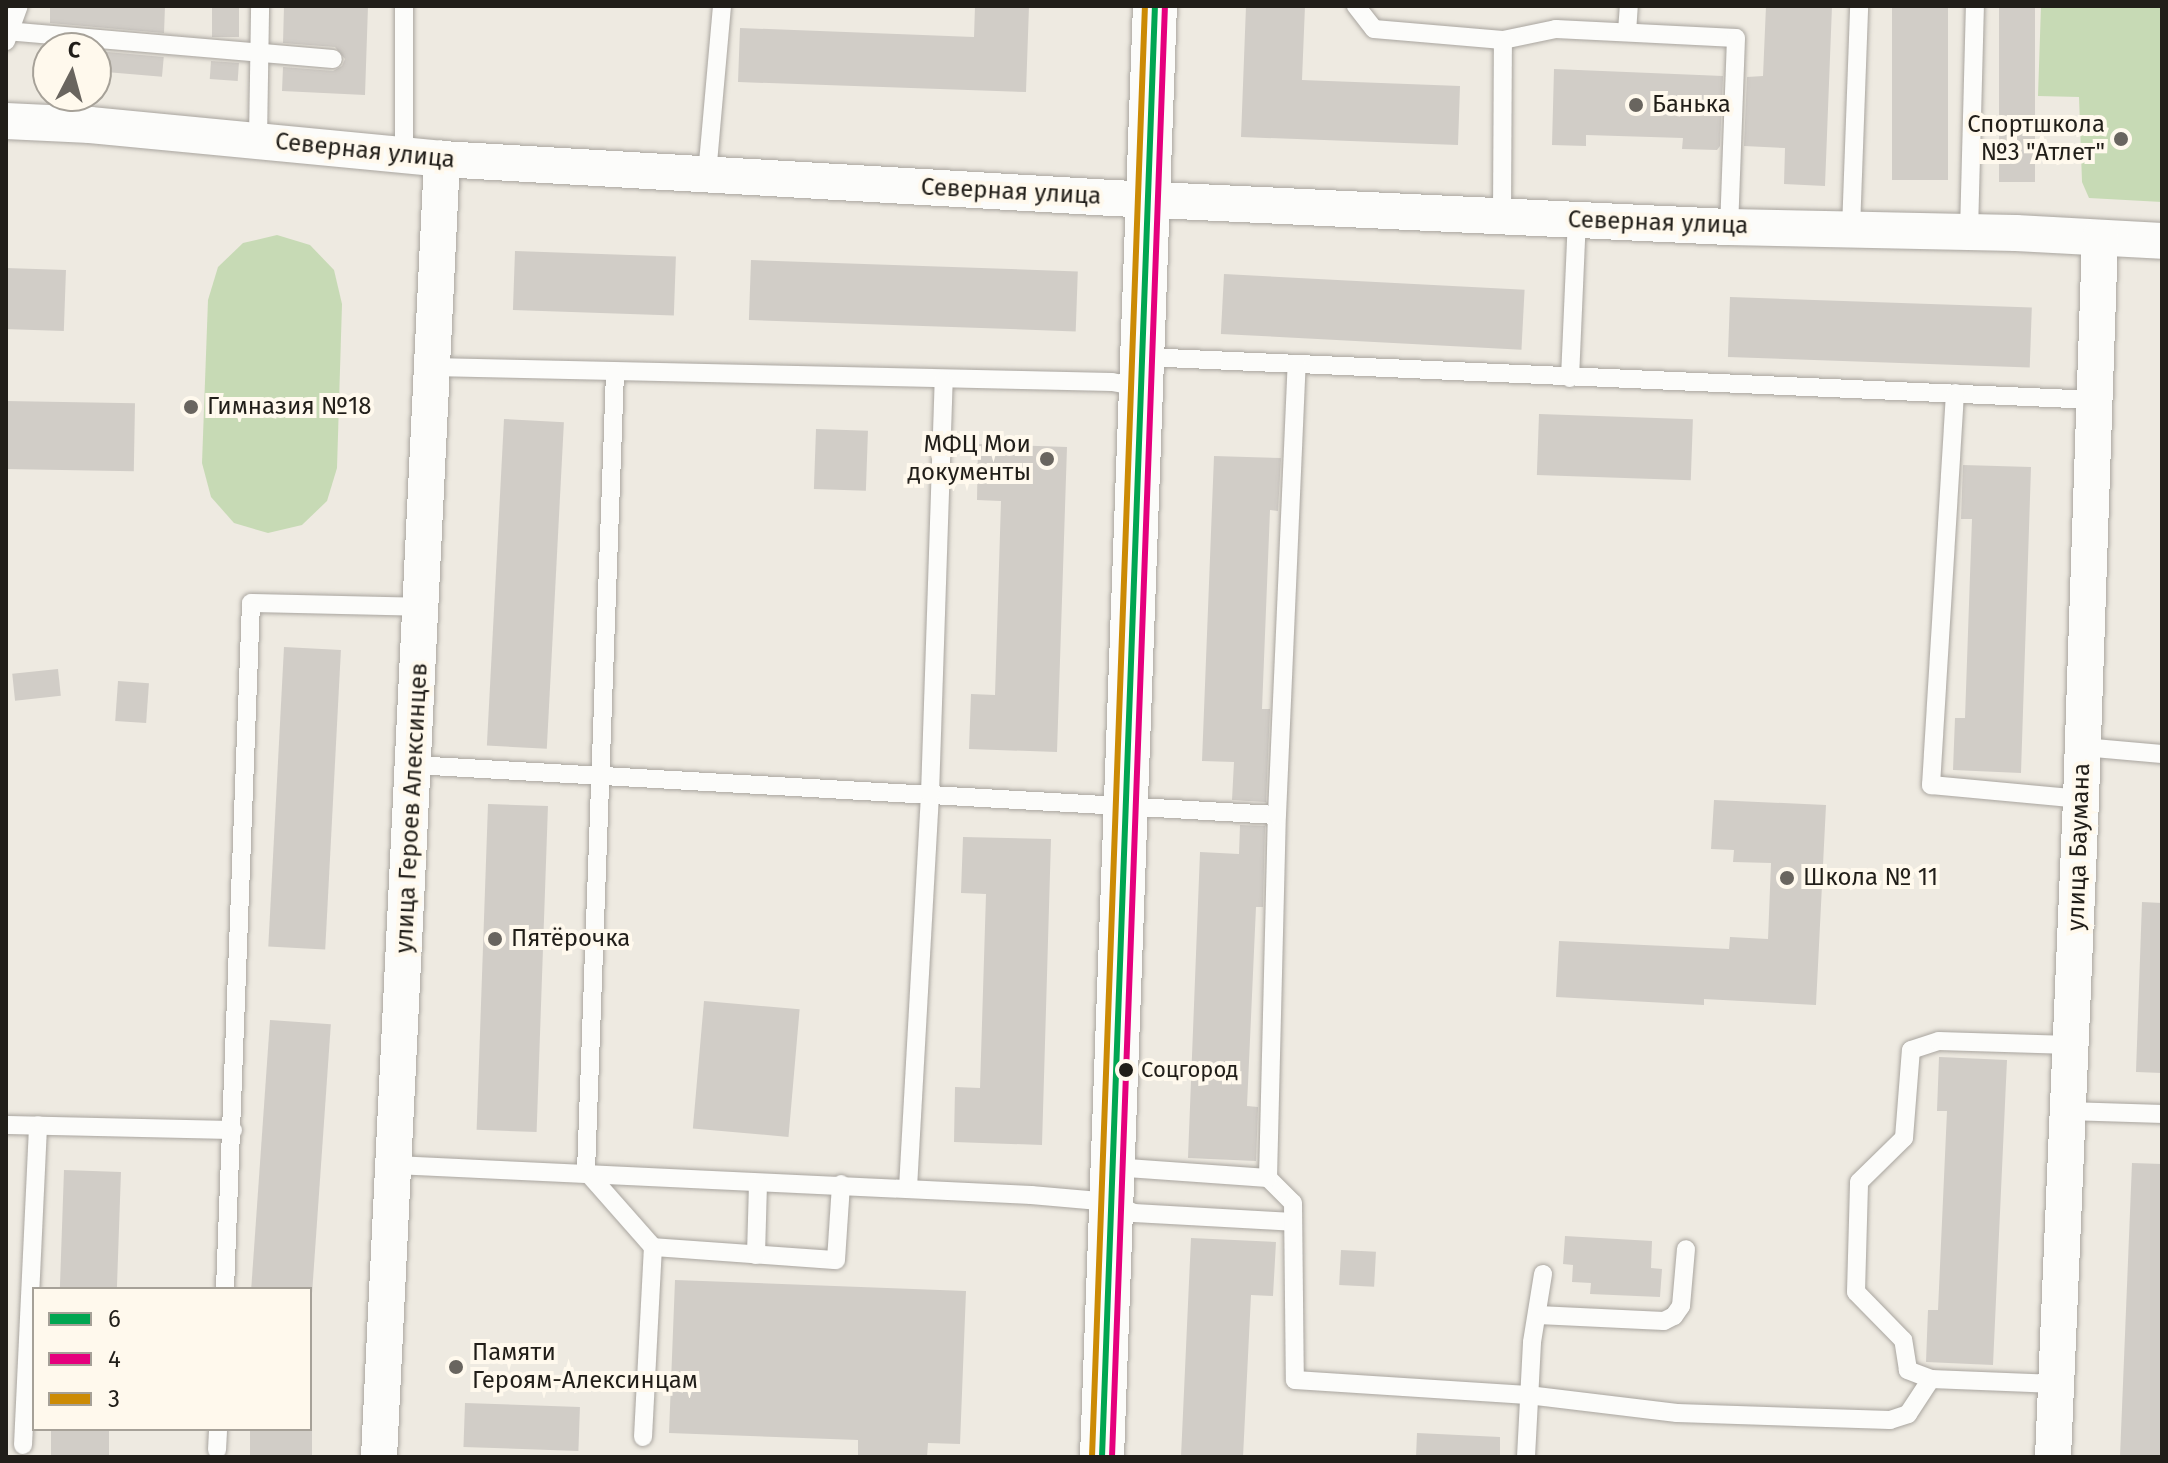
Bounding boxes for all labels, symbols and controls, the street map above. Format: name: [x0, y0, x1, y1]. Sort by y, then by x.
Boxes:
north arrow: [32, 32, 112, 112]
text: С: [67, 36, 82, 64]
place label: Банька: [1652, 91, 1731, 119]
marker: Банька: [1627, 96, 1645, 114]
place label: Спортшкола №3 "Атлет": [1967, 111, 2105, 167]
street label: Северная улица: [274, 127, 456, 175]
marker: Спортшкола №3 "Атлет": [2112, 130, 2130, 148]
street label: Северная улица: [920, 173, 1102, 211]
street label: Северная улица: [1567, 205, 1749, 241]
place label: Гимназия №18: [207, 393, 372, 421]
marker: Гимназия №18: [182, 398, 200, 416]
place label: МФЦ Мои документы: [908, 431, 1031, 487]
marker: МФЦ Мои документы: [1038, 450, 1056, 468]
street label: улица Героев Алексинцев: [390, 662, 434, 954]
street label: улица Баумана: [2062, 763, 2096, 931]
place label: Школа № 11: [1803, 864, 1938, 892]
marker: Школа № 11: [1778, 869, 1796, 887]
place label: Пятёрочка: [511, 925, 630, 953]
marker: Пятёрочка: [486, 930, 504, 948]
place label: Соцгород: [1141, 1057, 1238, 1083]
marker: Соцгород: [1118, 1062, 1134, 1078]
legend: [32, 1287, 312, 1431]
text: 6: [108, 1305, 121, 1333]
place label: Памяти Героям-Алексинцам: [472, 1339, 698, 1395]
text: 4: [108, 1345, 121, 1373]
marker: Памяти Героям-Алексинцам: [447, 1358, 465, 1376]
text: 3: [108, 1385, 120, 1413]

